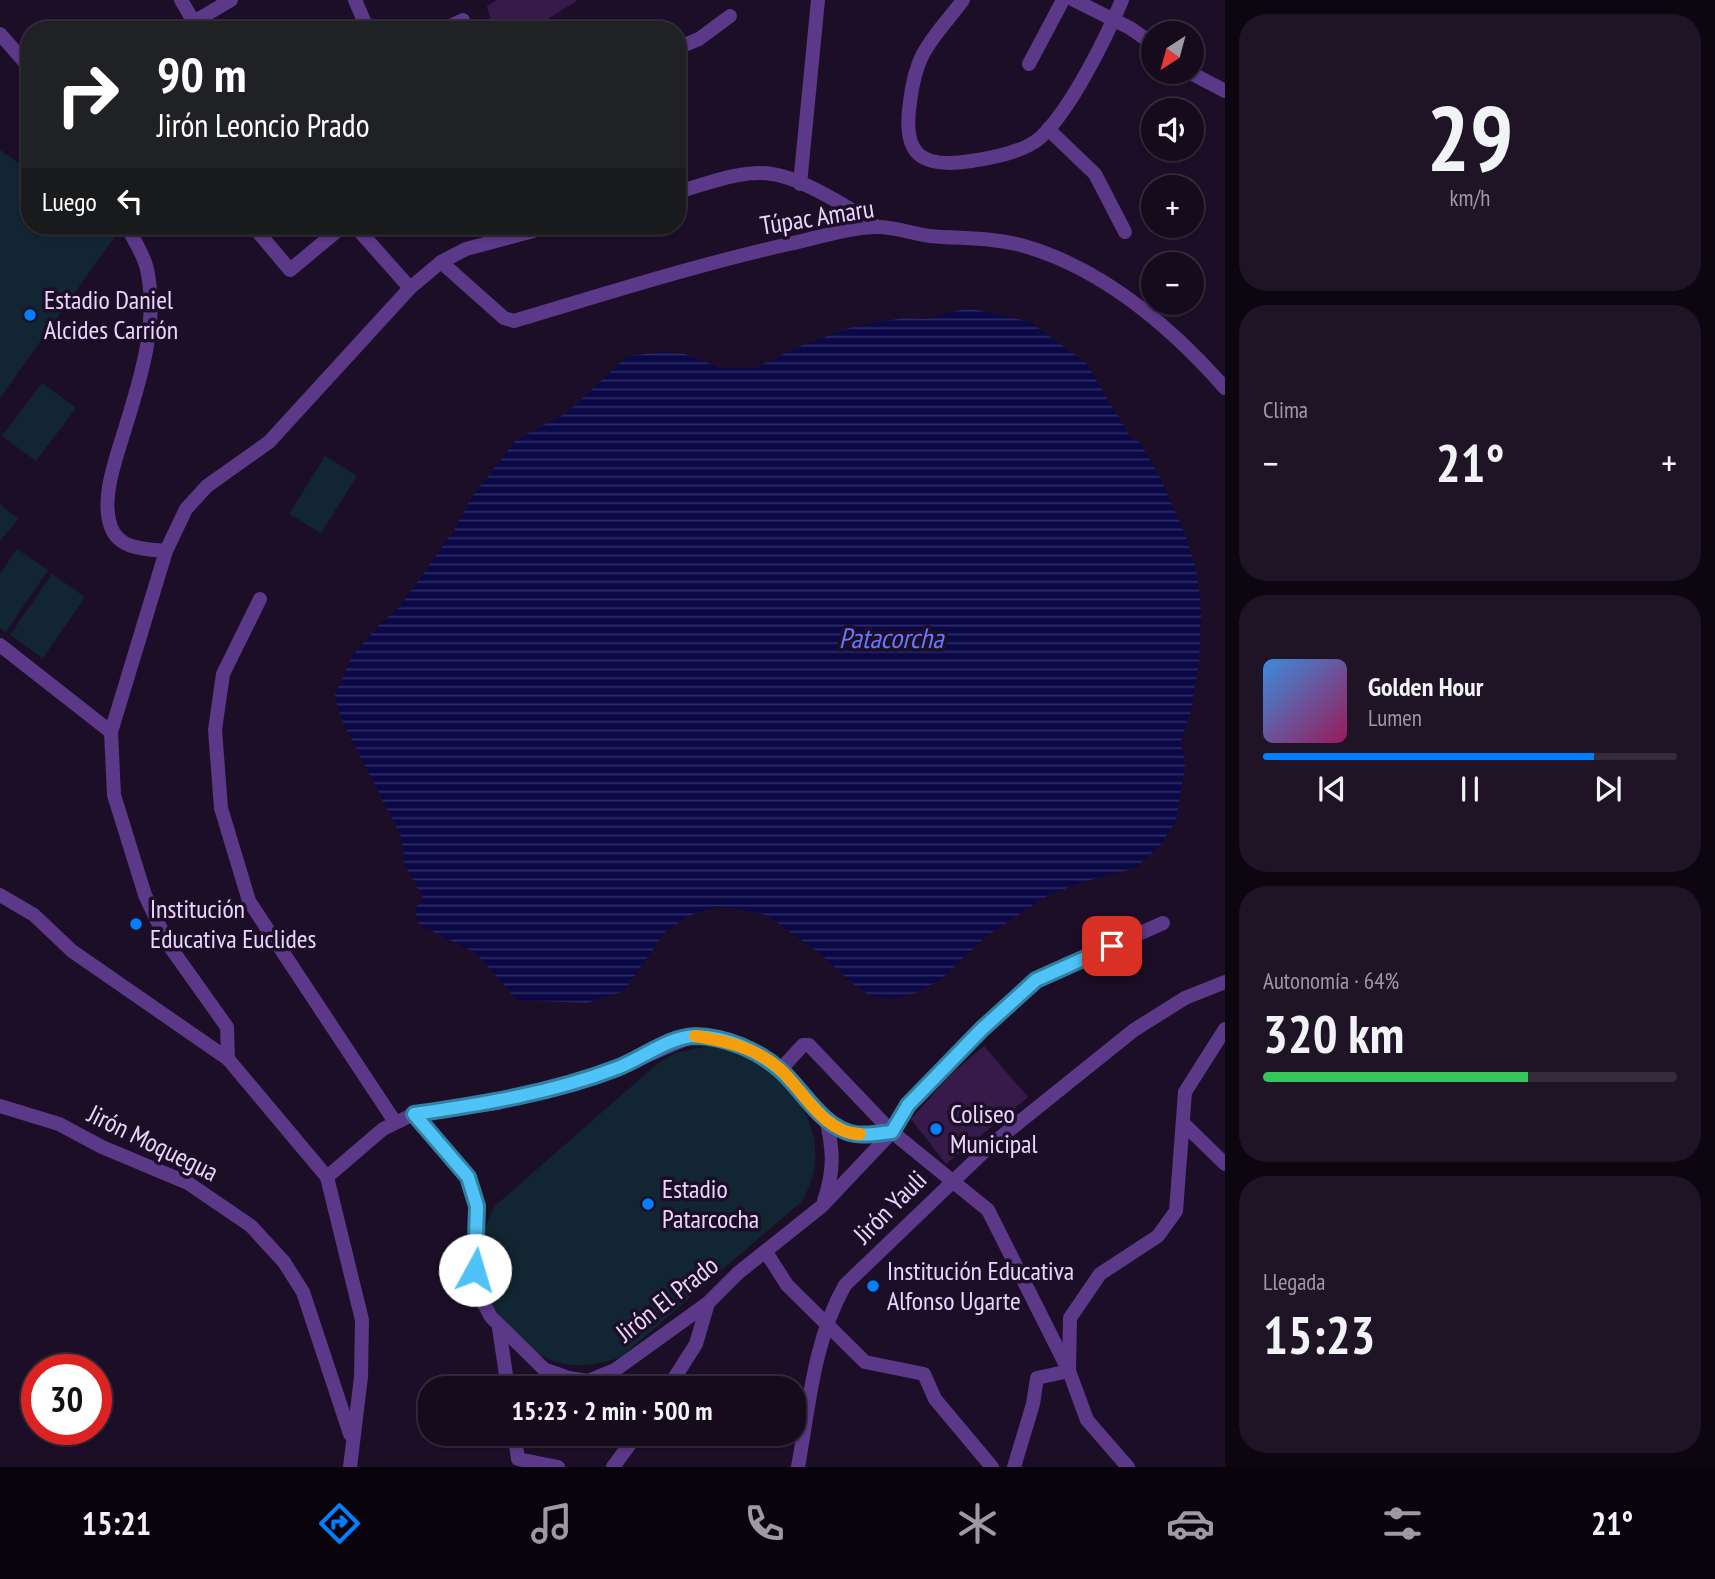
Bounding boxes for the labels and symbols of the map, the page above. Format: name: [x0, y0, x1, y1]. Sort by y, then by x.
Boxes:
north arrow: [1141, 21, 1204, 84]
street label: Túpac Amaru: [758, 191, 876, 242]
place label: Estadio Daniel Alcides Carrión: [44, 283, 178, 346]
marker: Estadio Daniel Alcides Carrión: [22, 307, 38, 323]
water label: Patacorcha: [839, 619, 945, 656]
place label: Institución Educativa Euclides: [150, 892, 316, 955]
marker: Institución Educativa Euclides: [128, 916, 144, 932]
pin: [1082, 916, 1142, 976]
street label: Jirón Moquegua: [82, 1096, 224, 1188]
place label: Coliseo Municipal: [950, 1097, 1038, 1160]
marker: Coliseo Municipal: [928, 1121, 944, 1137]
street label: Jirón Yauli: [845, 1163, 933, 1251]
place label: Estadio Patarcocha: [662, 1172, 759, 1235]
marker: Estadio Patarcocha: [640, 1196, 656, 1212]
position arrow: [438, 1233, 512, 1307]
street label: Jirón El Prado: [608, 1248, 725, 1349]
place label: Institución Educativa Alfonso Ugarte: [887, 1254, 1074, 1317]
marker: Institución Educativa Alfonso Ugarte: [865, 1278, 881, 1294]
speed limit sign: 30: [21, 1354, 112, 1445]

